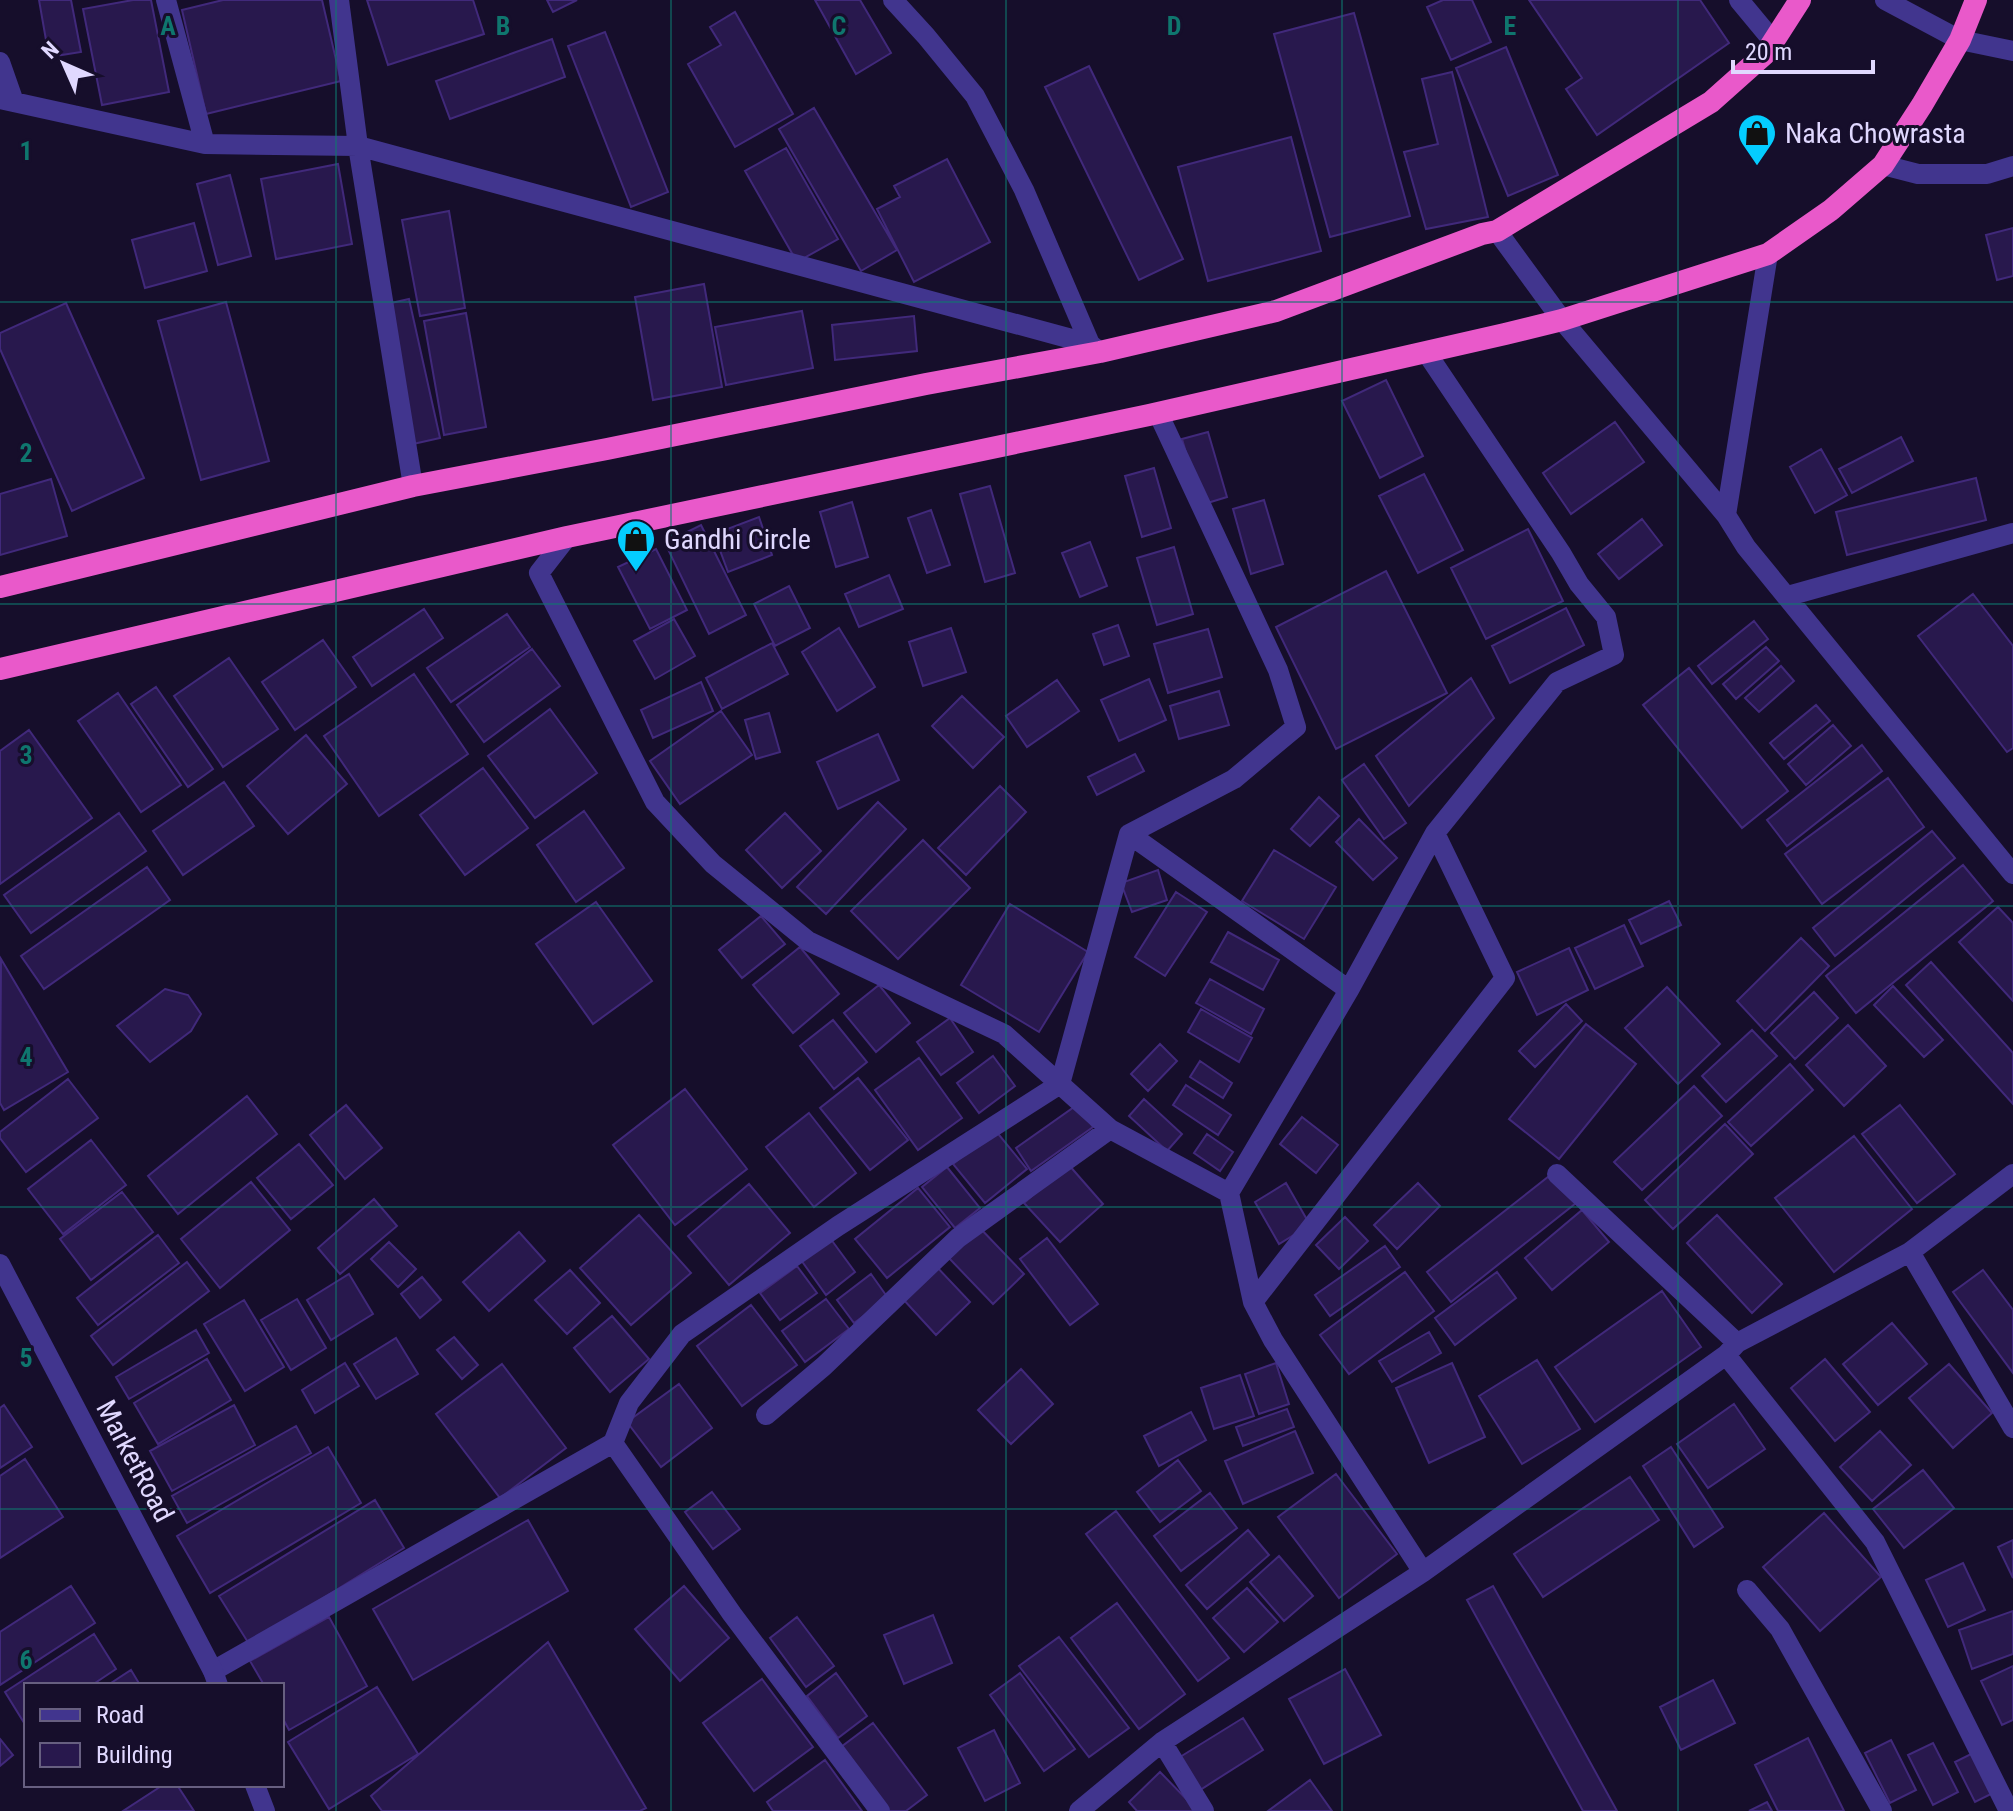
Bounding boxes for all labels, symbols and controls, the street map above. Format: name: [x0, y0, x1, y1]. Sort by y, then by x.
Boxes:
text: A: [160, 11, 176, 41]
text: B: [496, 11, 510, 41]
text: C: [832, 11, 847, 41]
text: D: [1167, 11, 1181, 41]
text: E: [1504, 11, 1517, 41]
north arrow: [24, 24, 104, 104]
scale bar: [1733, 24, 1873, 74]
text: N: [37, 37, 64, 64]
text: 20 m: [1745, 38, 1792, 66]
shop icon: Naka Chowrasta: [1736, 112, 1778, 167]
place label: Naka Chowrasta: [1785, 117, 1966, 150]
text: 1: [19, 136, 33, 166]
text: 2: [19, 438, 33, 468]
shop icon: Gandhi Circle: [615, 518, 657, 573]
place label: Gandhi Circle: [664, 523, 811, 556]
text: 3: [19, 740, 33, 770]
text: 4: [19, 1042, 33, 1072]
text: 5: [19, 1343, 33, 1373]
street label: MarketRoad: [89, 1395, 181, 1527]
text: 6: [19, 1645, 33, 1675]
legend: [24, 1683, 284, 1787]
text: Road: [96, 1701, 144, 1729]
text: Building: [96, 1741, 173, 1769]

